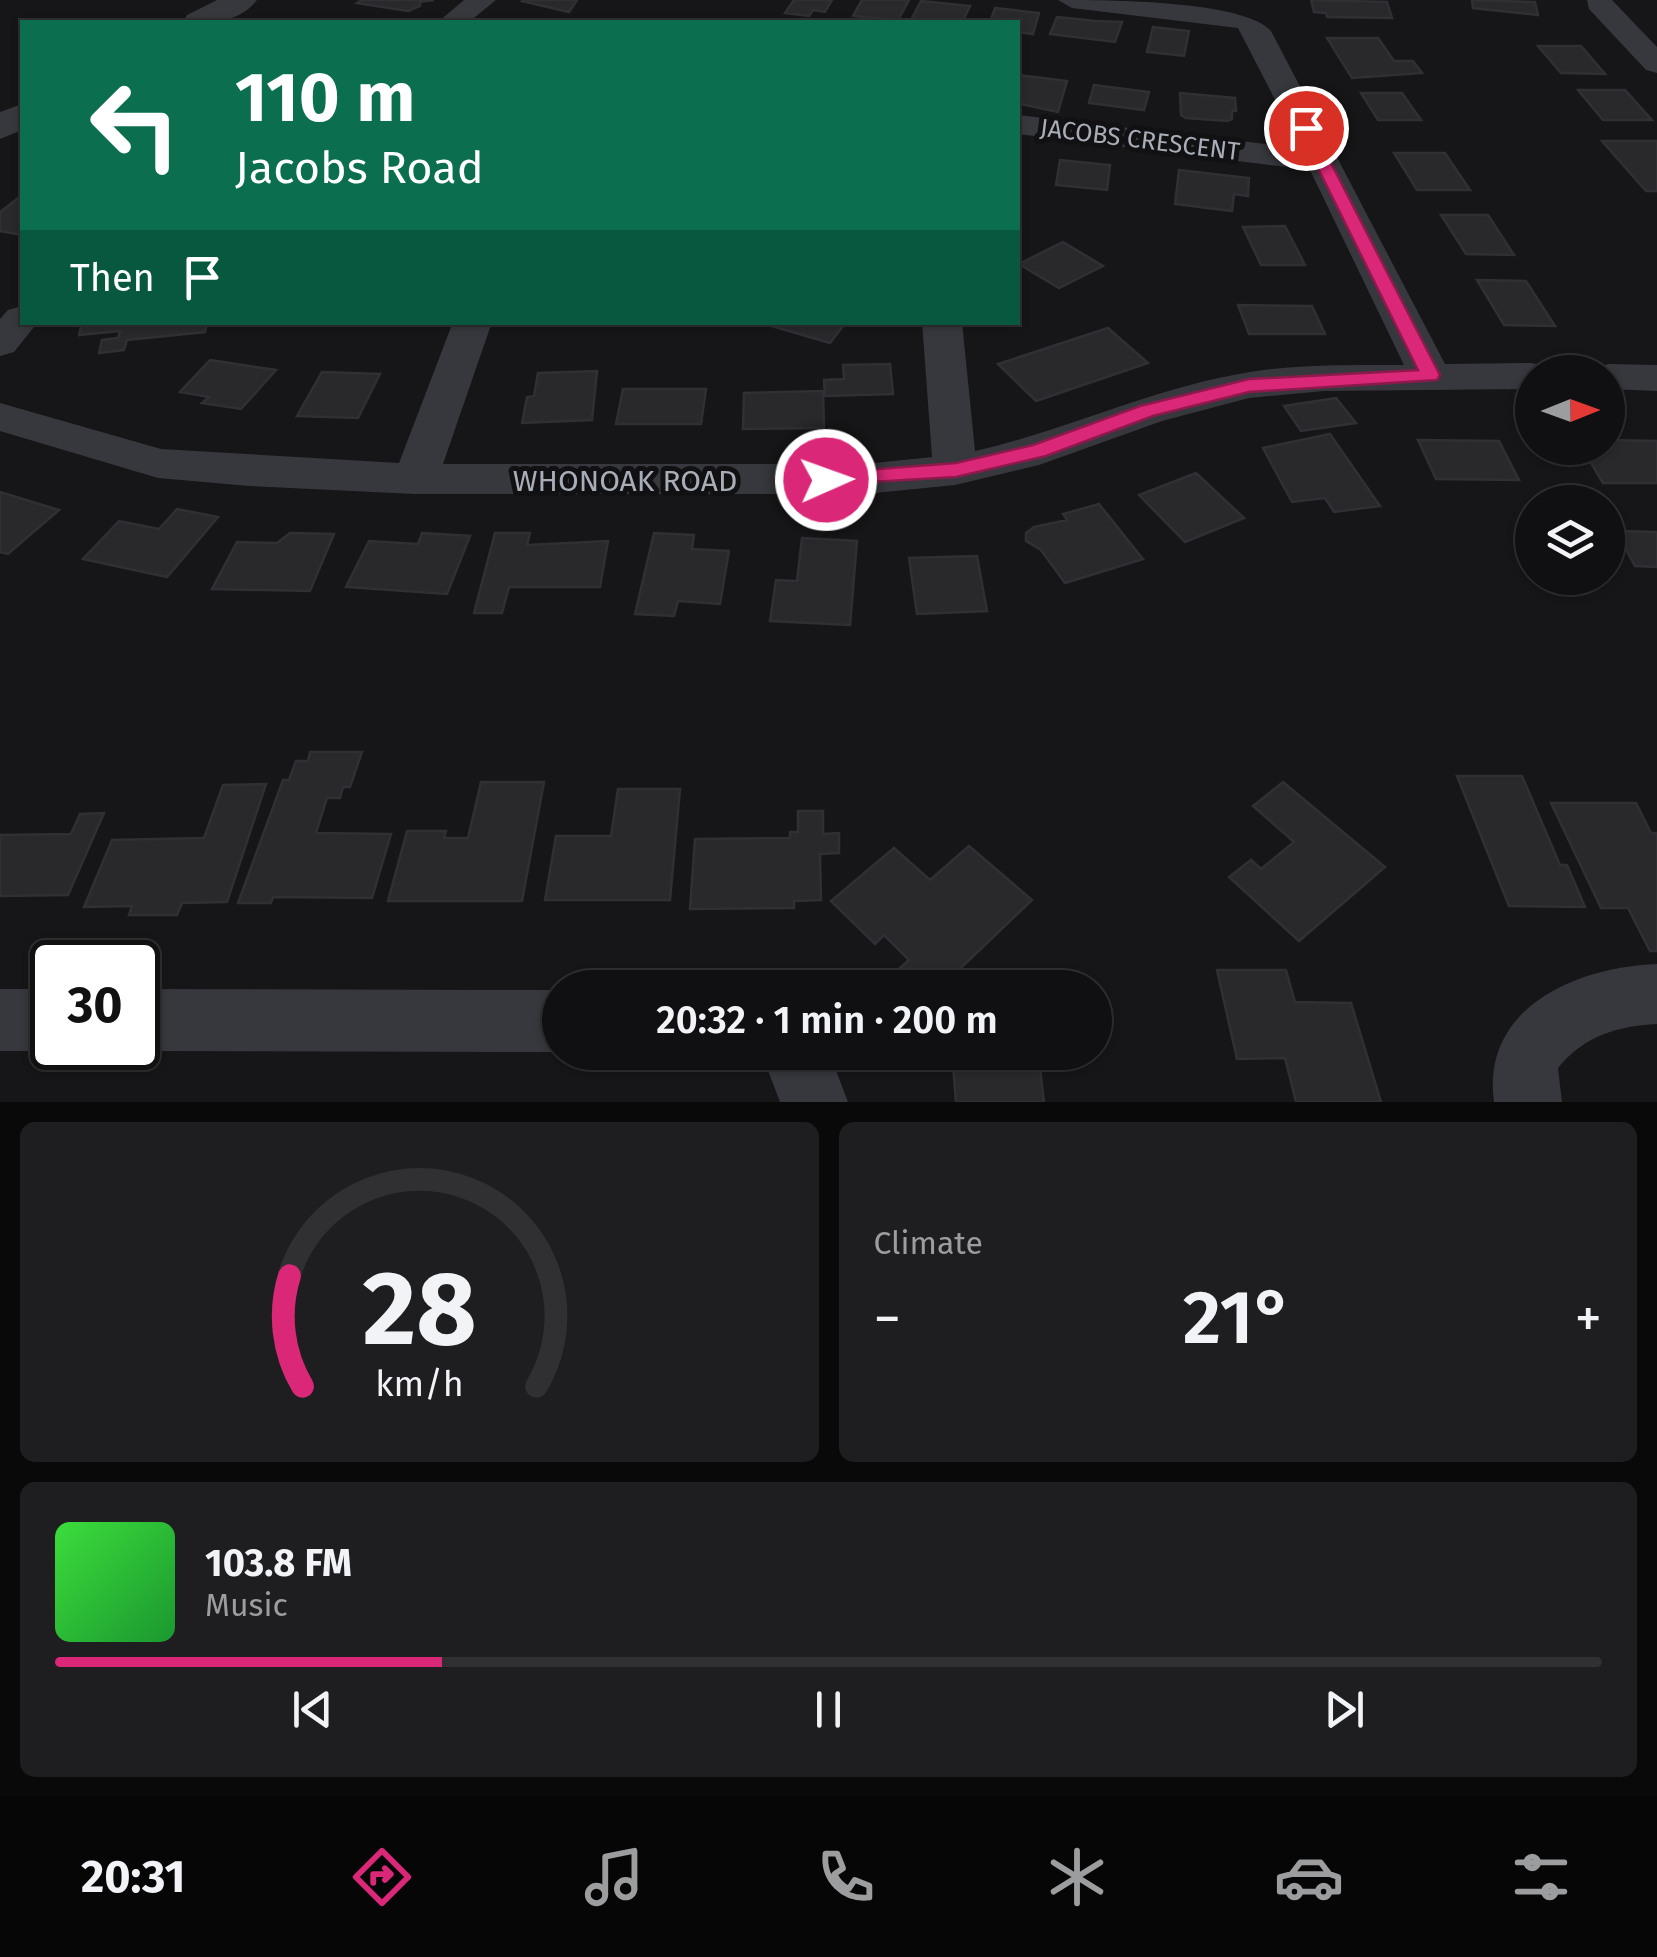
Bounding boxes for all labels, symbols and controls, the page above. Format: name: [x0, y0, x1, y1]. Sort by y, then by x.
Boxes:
text: 110 m: [235, 56, 415, 140]
icon: left: [70, 60, 200, 190]
pin: [1264, 86, 1349, 171]
icon: arrive: [1279, 101, 1334, 156]
street label: JACOBS CRESCENT: [1038, 113, 1241, 167]
text: Jacobs Road: [235, 141, 484, 195]
icon: arrive: [175, 250, 230, 305]
text: Then: [70, 255, 155, 301]
north arrow: [1515, 355, 1625, 465]
map controls: [1515, 355, 1625, 595]
position arrow: [774, 428, 878, 532]
street label: WHONOAK ROAD: [513, 463, 737, 499]
button: layers: [1515, 485, 1625, 595]
speed limit sign: 30: [30, 940, 160, 1070]
text: 20:32 · 1 min · 200 m: [656, 997, 998, 1043]
text: Climate: [874, 1224, 983, 1262]
text: 28: [362, 1247, 476, 1372]
text: 21°: [1183, 1273, 1293, 1363]
text: −: [874, 1286, 901, 1352]
text: +: [1575, 1286, 1602, 1352]
text: km/h: [375, 1363, 463, 1405]
text: 103.8 FM: [205, 1540, 352, 1586]
text: Music: [205, 1586, 288, 1624]
icon: previous: [285, 1682, 340, 1737]
icon: pause: [801, 1682, 856, 1737]
icon: next: [1317, 1682, 1372, 1737]
icon: directions: [347, 1842, 417, 1912]
icon: music: [579, 1842, 649, 1912]
icon: phone: [811, 1842, 881, 1912]
icon: climate: [1042, 1842, 1112, 1912]
icon: car: [1274, 1842, 1344, 1912]
icon: filters: [1506, 1842, 1576, 1912]
text: 20:31: [81, 1850, 185, 1904]

